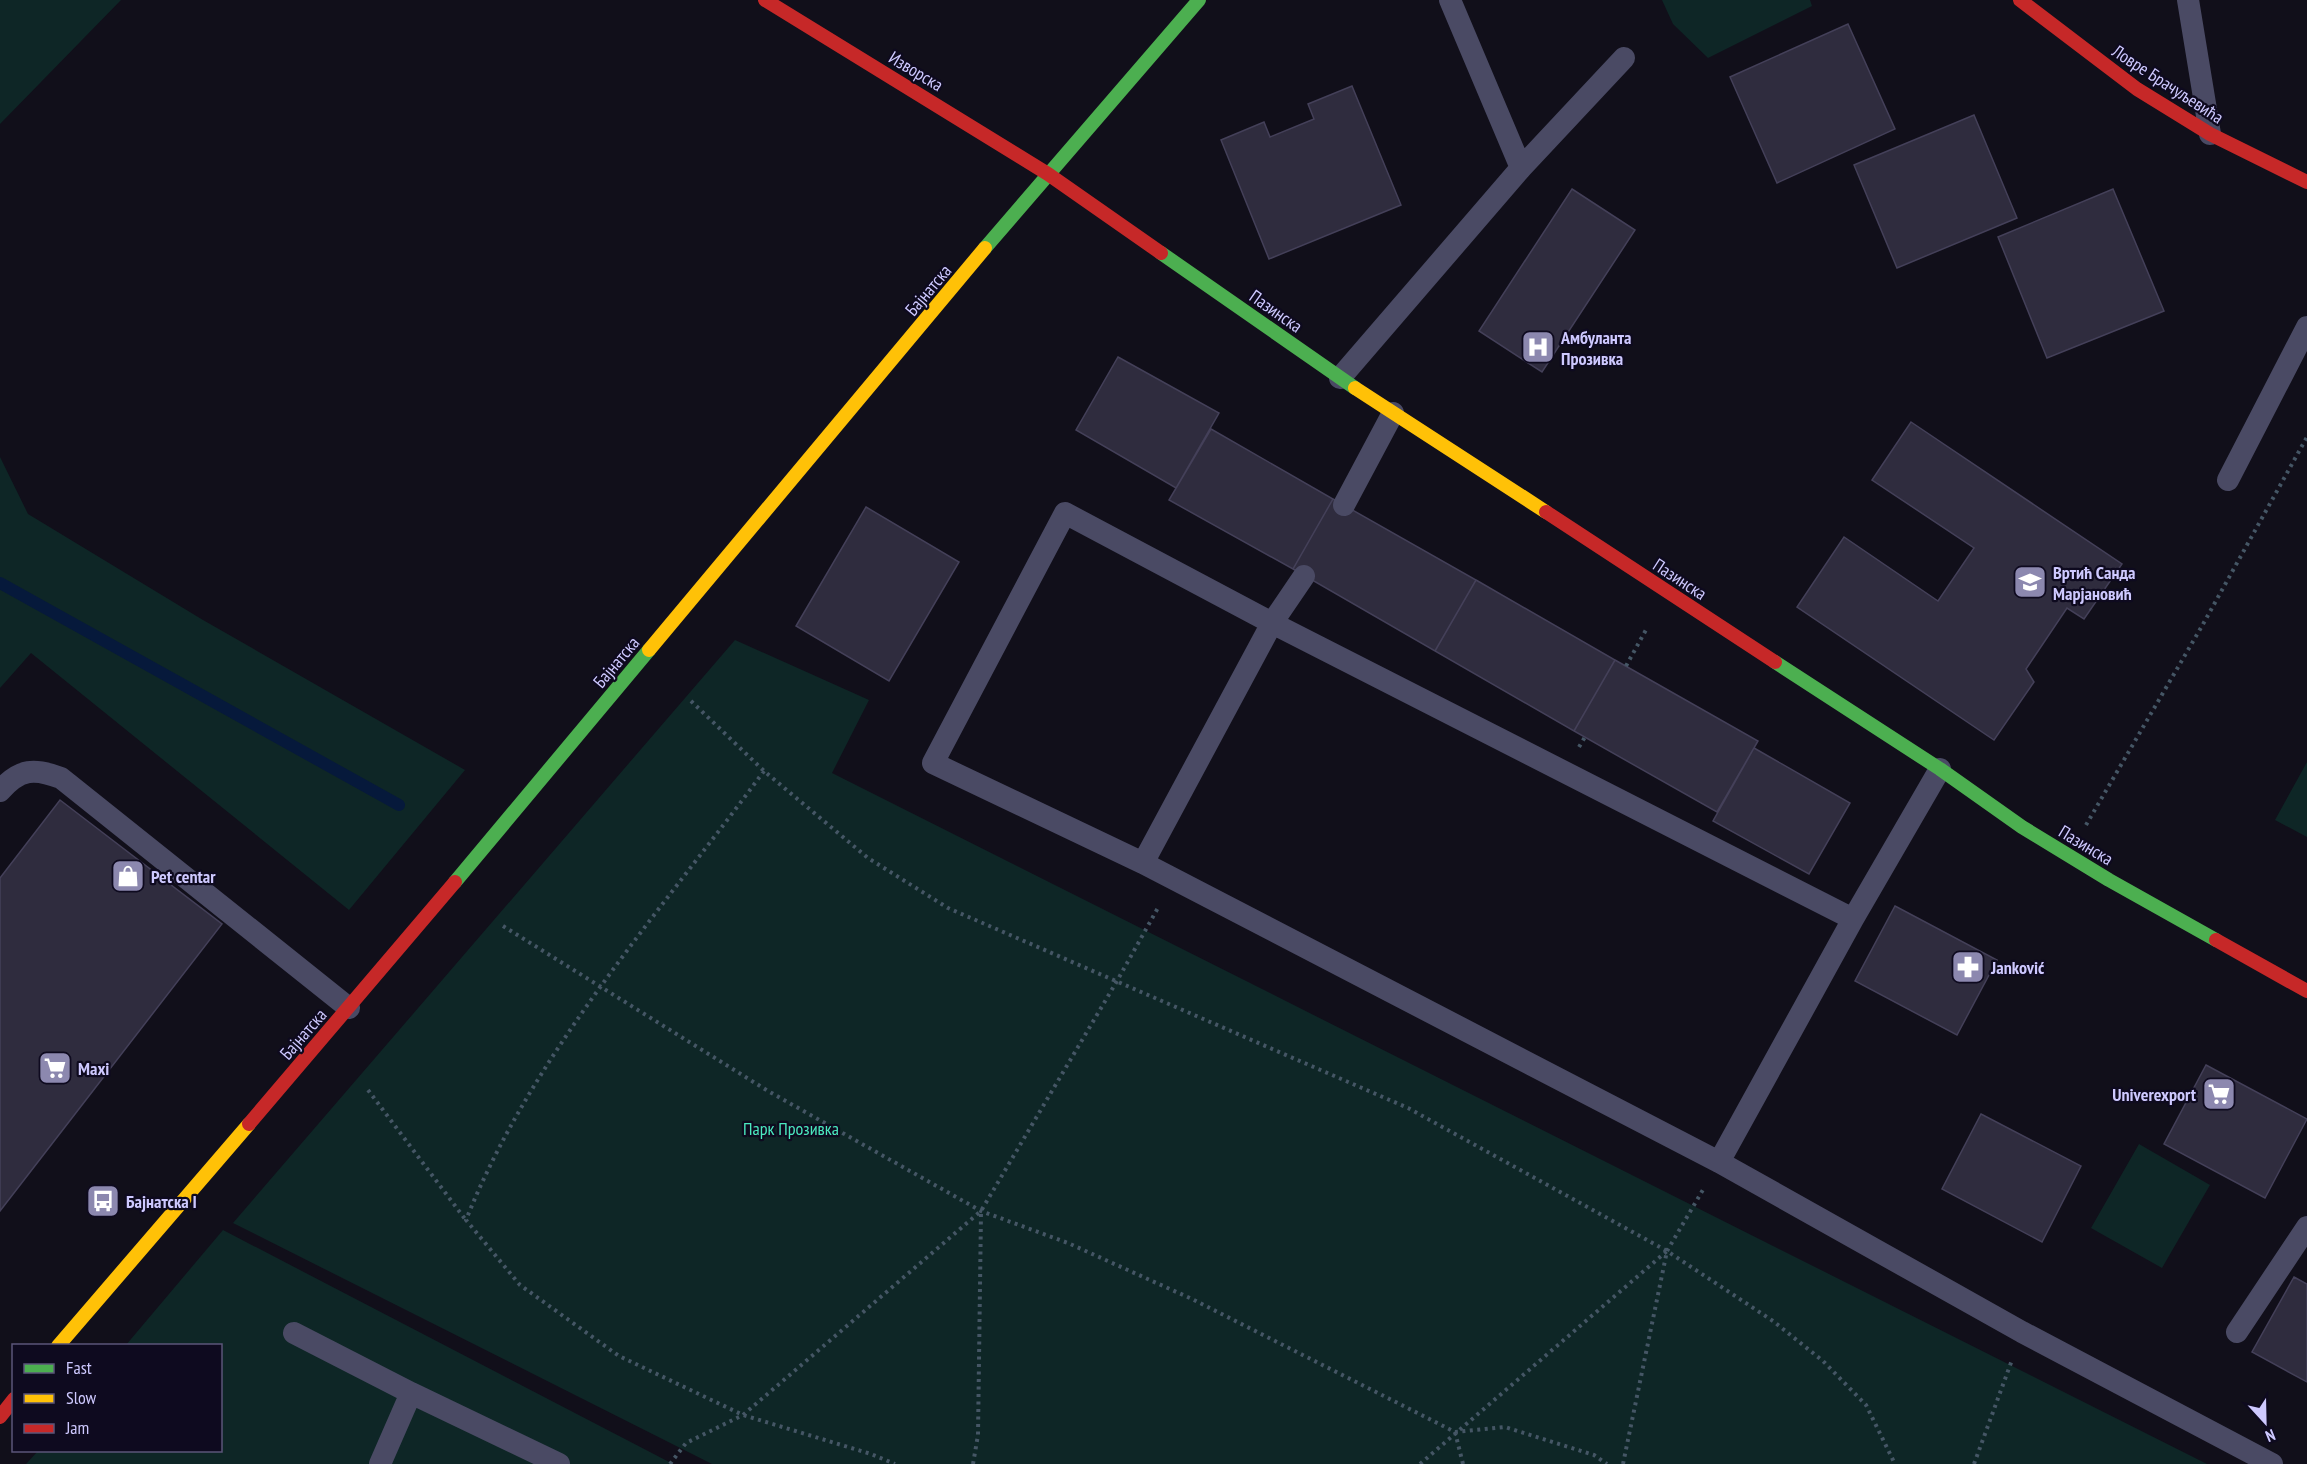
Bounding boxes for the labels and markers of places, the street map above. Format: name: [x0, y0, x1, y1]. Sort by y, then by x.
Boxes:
place label: Амбуланта Прозивка: [1560, 326, 1632, 370]
hospital icon: Амбуланта Прозивка: [1520, 329, 1556, 365]
place label: Вртић Санда Марјановић: [2053, 561, 2135, 605]
school or university icon: Вртић Санда Марјановић: [2012, 564, 2048, 600]
shop icon: Pet centar: [110, 858, 146, 894]
place label: Pet centar: [151, 865, 216, 888]
pharmacy icon: Janković: [1950, 949, 1986, 985]
place label: Janković: [1990, 956, 2045, 979]
supermarket icon: Maxi: [37, 1050, 73, 1086]
place label: Maxi: [78, 1057, 109, 1080]
supermarket icon: Univerexport: [2201, 1076, 2237, 1112]
place label: Univerexport: [2112, 1083, 2197, 1106]
bus stop icon: Бајнатска I: [85, 1183, 121, 1219]
place label: Бајнатска I: [126, 1190, 197, 1213]

